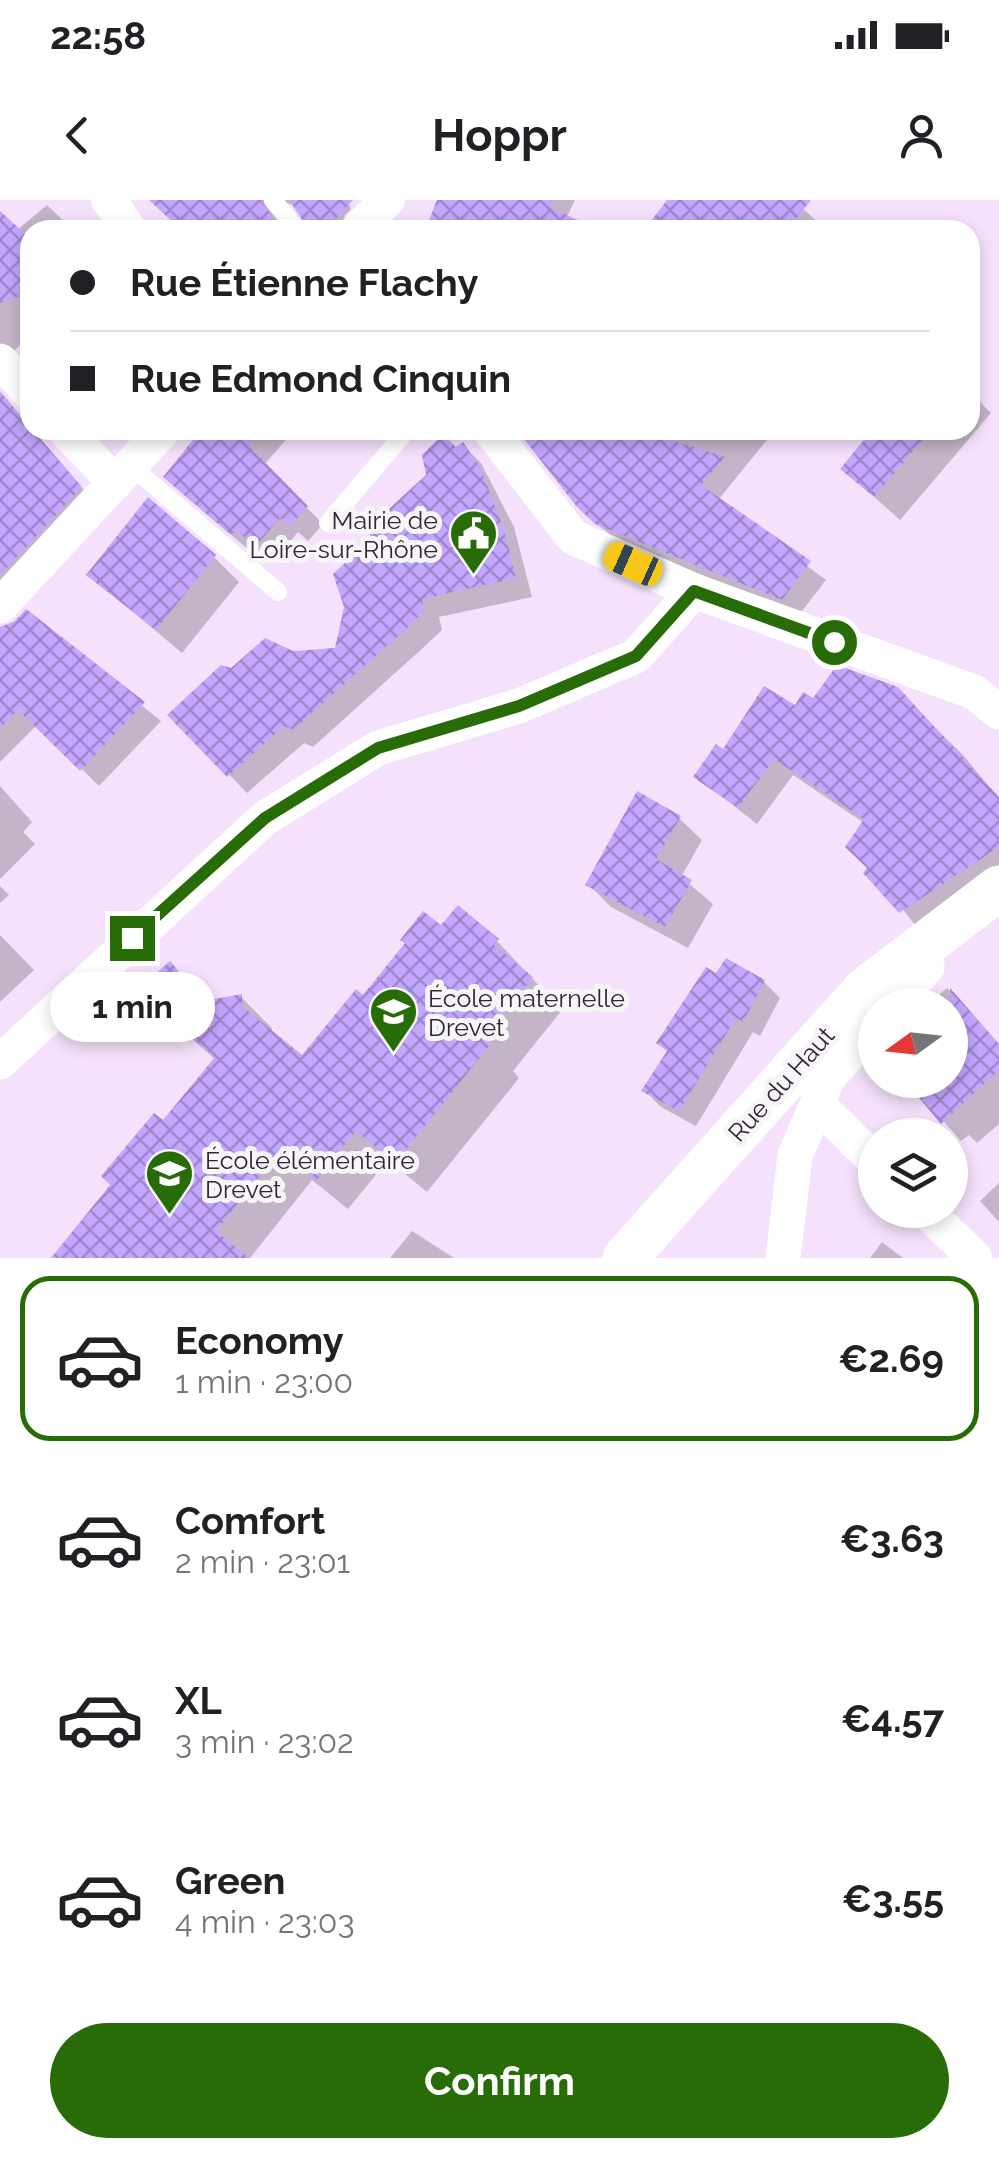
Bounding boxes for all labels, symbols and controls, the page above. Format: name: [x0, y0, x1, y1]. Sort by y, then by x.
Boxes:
text: 22:58: [50, 13, 146, 58]
icon: back: [50, 108, 105, 163]
icon: person: [894, 108, 949, 163]
text: Hoppr: [432, 109, 567, 162]
text: Rue Étienne Flachy: [130, 260, 478, 305]
text: Rue Edmond Cinquin: [130, 356, 511, 401]
place label: Mairie de Loire-sur-Rhône: [250, 505, 438, 564]
public building icon: Mairie de Loire-sur-Rhône: [447, 508, 499, 576]
car: [599, 538, 667, 590]
route start: [812, 620, 857, 665]
route end: [110, 916, 155, 961]
callout: 1 min: [49, 973, 214, 1043]
place label: École maternelle Drevet: [428, 983, 625, 1042]
school or university icon: École maternelle Drevet: [367, 986, 419, 1054]
text: 1 min: [92, 988, 173, 1025]
north arrow: [858, 988, 968, 1098]
map controls: [858, 988, 968, 1228]
street label: Rue du Haut: [722, 1020, 841, 1148]
button: layers: [858, 1118, 968, 1228]
place label: École élémentaire Drevet: [205, 1145, 415, 1204]
school or university icon: École élémentaire Drevet: [144, 1148, 196, 1216]
icon: car: [55, 1314, 145, 1404]
text: Economy: [175, 1318, 344, 1363]
text: €2.69: [838, 1336, 944, 1381]
text: 1 min · 23:00: [175, 1363, 353, 1400]
icon: car: [55, 1494, 145, 1584]
text: Comfort: [175, 1498, 325, 1543]
text: €3.63: [840, 1516, 944, 1561]
text: 2 min · 23:01: [175, 1543, 350, 1580]
icon: car: [55, 1674, 145, 1764]
text: XL: [175, 1678, 222, 1723]
text: €4.57: [841, 1696, 944, 1741]
text: 3 min · 23:02: [175, 1723, 354, 1760]
icon: car: [55, 1854, 145, 1944]
text: Green: [175, 1858, 285, 1903]
text: €3.55: [842, 1876, 944, 1921]
text: 4 min · 23:03: [175, 1903, 355, 1940]
button: Confirm: [50, 2023, 949, 2138]

